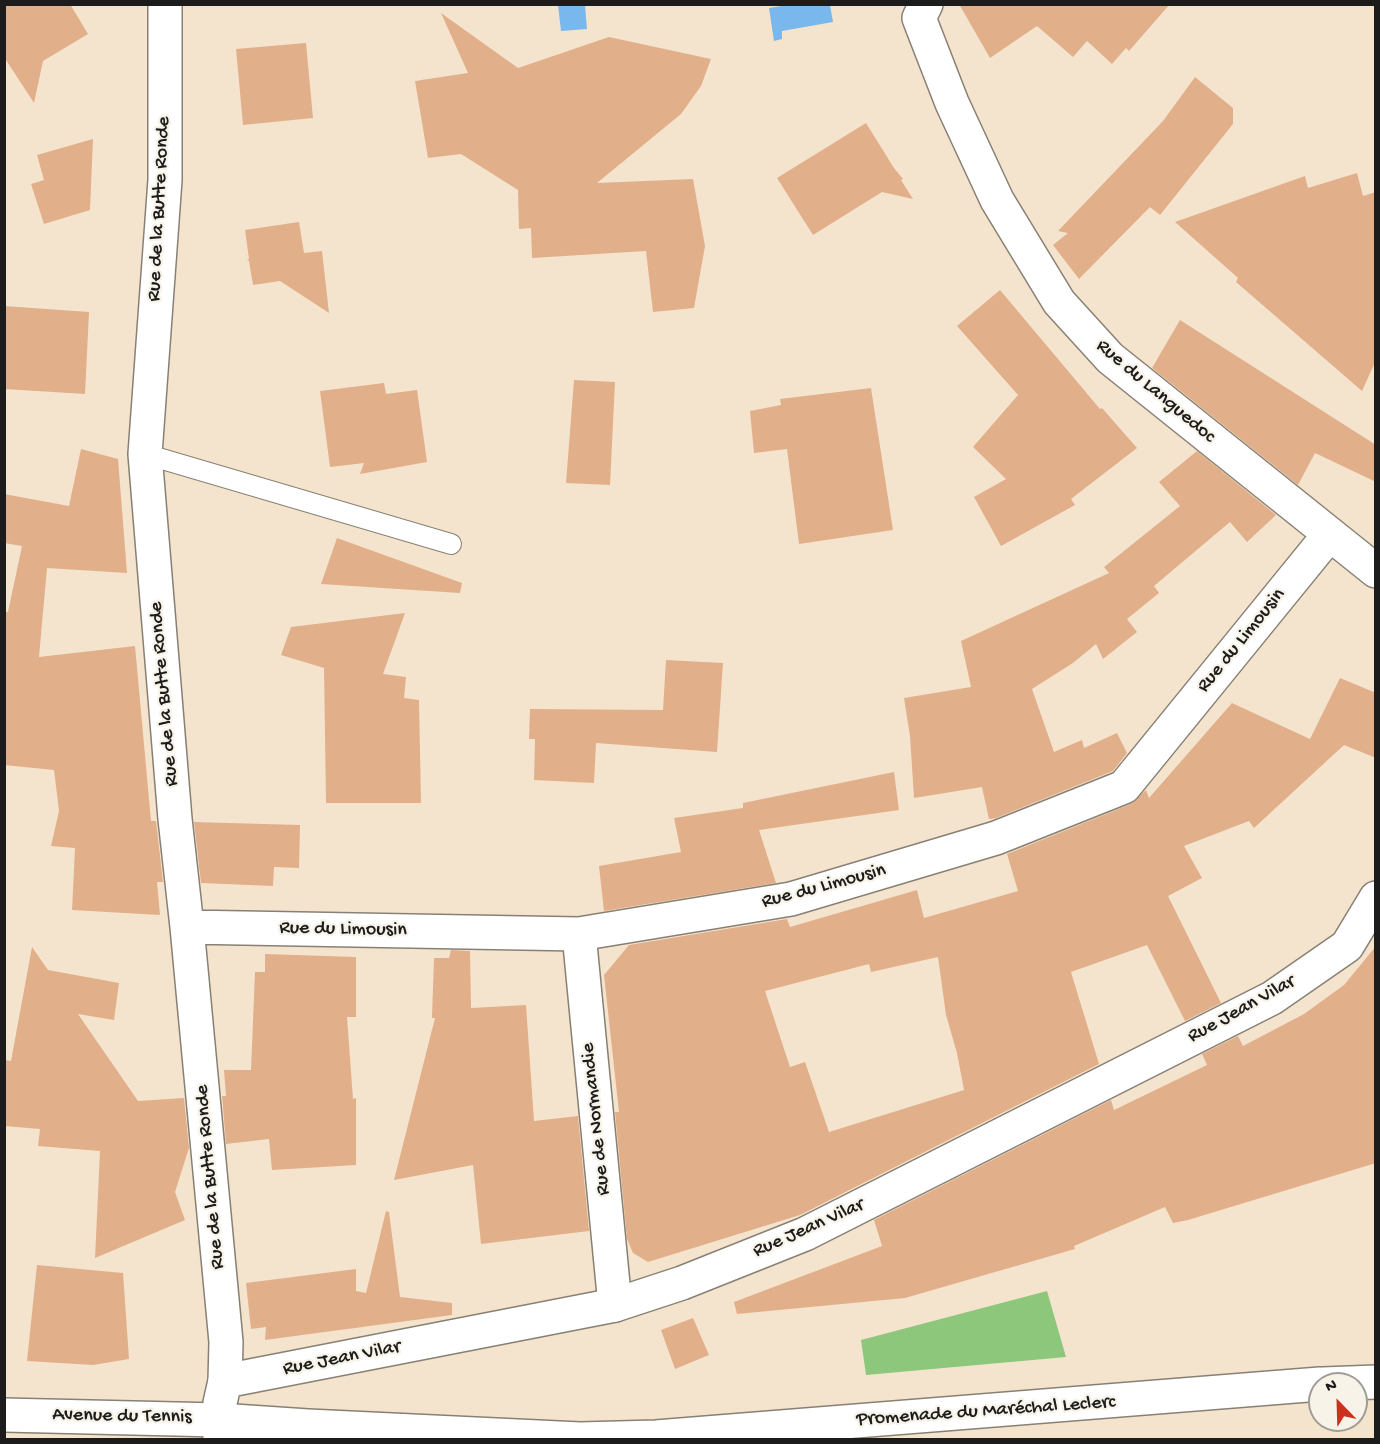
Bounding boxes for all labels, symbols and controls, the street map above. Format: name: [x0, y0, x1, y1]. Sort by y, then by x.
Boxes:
street label: Rue de la Butte Ronde: [143, 116, 177, 302]
street label: Rue du Languedoc: [1090, 335, 1220, 449]
street label: Rue du Limousin: [1193, 584, 1291, 698]
street label: Rue de la Butte Ronde: [145, 601, 185, 787]
street label: Rue du Limousin: [759, 859, 889, 915]
street label: Rue du Limousin: [279, 917, 407, 943]
street label: Rue Jean Vilar: [1184, 971, 1300, 1049]
street label: Rue de Normandie: [577, 1041, 617, 1197]
street label: Rue de la Butte Ronde: [191, 1084, 231, 1270]
street label: Rue Jean Vilar: [750, 1194, 868, 1264]
street label: Rue Jean Vilar: [281, 1336, 403, 1382]
north arrow: [1308, 1372, 1368, 1432]
text: N: [1323, 1376, 1340, 1398]
street label: Promenade du Maréchal Leclerc: [856, 1391, 1116, 1433]
street label: Avenue du Tennis: [52, 1404, 192, 1430]

